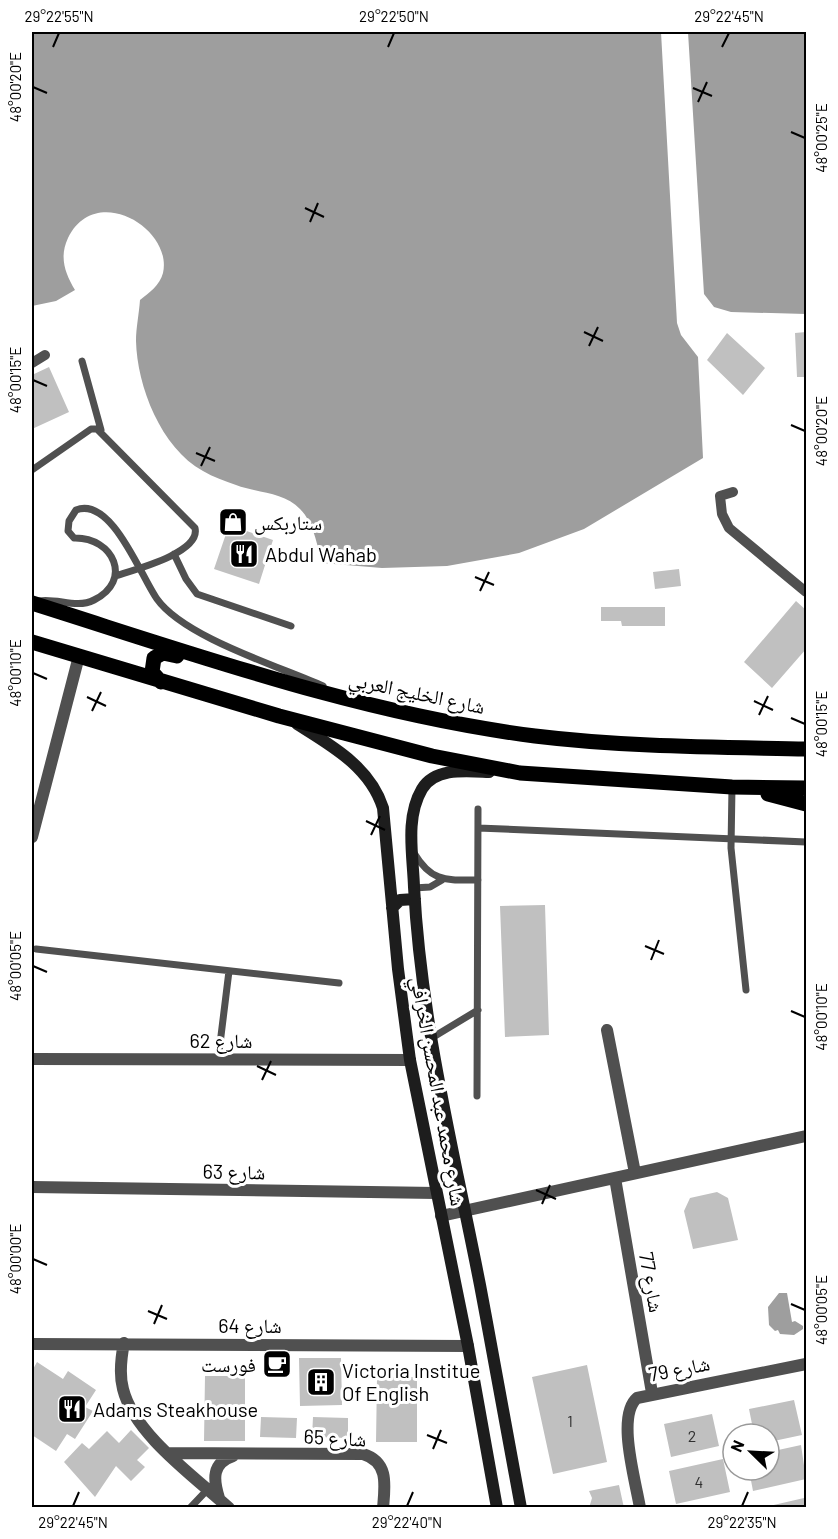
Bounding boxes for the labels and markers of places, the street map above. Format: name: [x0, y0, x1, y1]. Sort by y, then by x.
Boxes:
shop icon: ستاربكس: [217, 506, 249, 538]
place label: ستاربكس: [254, 510, 322, 535]
restaurant icon: Abdul Wahab: [228, 538, 260, 570]
place label: Abdul Wahab: [265, 542, 377, 566]
cafe icon: فورست: [261, 1348, 293, 1380]
place label: فورست: [201, 1352, 256, 1376]
place label: Victoria Institue Of English: [342, 1358, 480, 1405]
building icon: Victoria Institue Of English: [305, 1366, 337, 1398]
restaurant icon: Adams Steakhouse: [56, 1393, 88, 1425]
place label: Adams Steakhouse: [93, 1397, 258, 1421]

